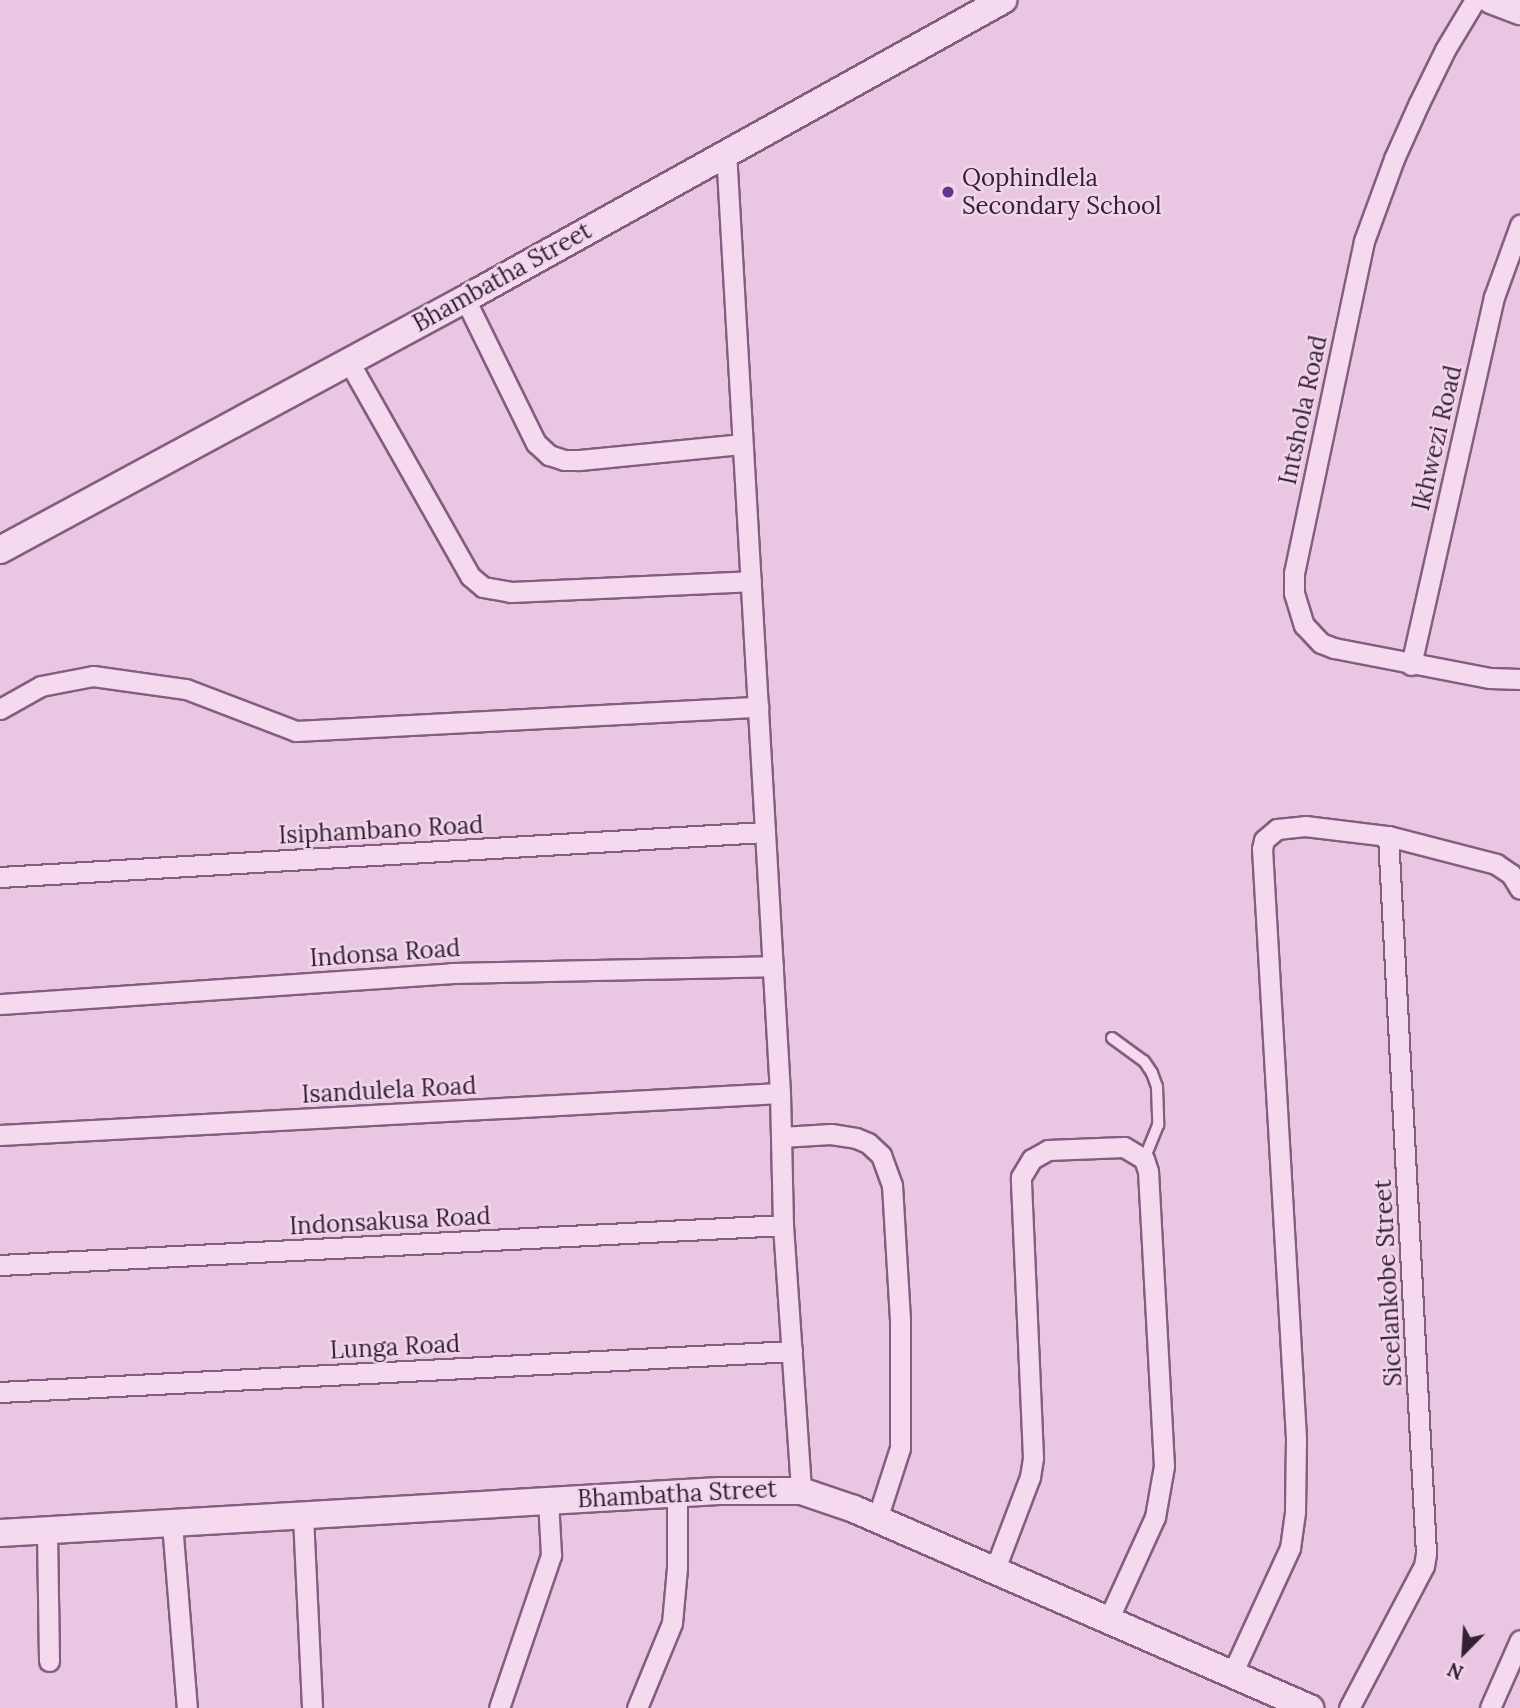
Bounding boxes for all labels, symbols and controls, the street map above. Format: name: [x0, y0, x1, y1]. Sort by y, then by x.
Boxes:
place label: Qophindlela Secondary School: [962, 164, 1162, 220]
marker: Qophindlela Secondary School: [940, 184, 956, 200]
street label: Bhambatha Street: [408, 216, 596, 338]
street label: Intshola Road: [1273, 333, 1333, 487]
street label: Ikhwezi Road: [1406, 363, 1468, 513]
street label: Isiphambano Road: [278, 810, 484, 850]
street label: Indonsa Road: [309, 933, 461, 973]
street label: Isandulela Road: [301, 1071, 477, 1109]
street label: Sicelankobe Street: [1368, 1179, 1408, 1387]
street label: Indonsakusa Road: [289, 1201, 491, 1241]
street label: Lunga Road: [329, 1329, 461, 1365]
street label: Bhambatha Street: [577, 1474, 777, 1514]
north arrow: [1429, 1617, 1499, 1687]
text: N: [1444, 1657, 1467, 1685]

